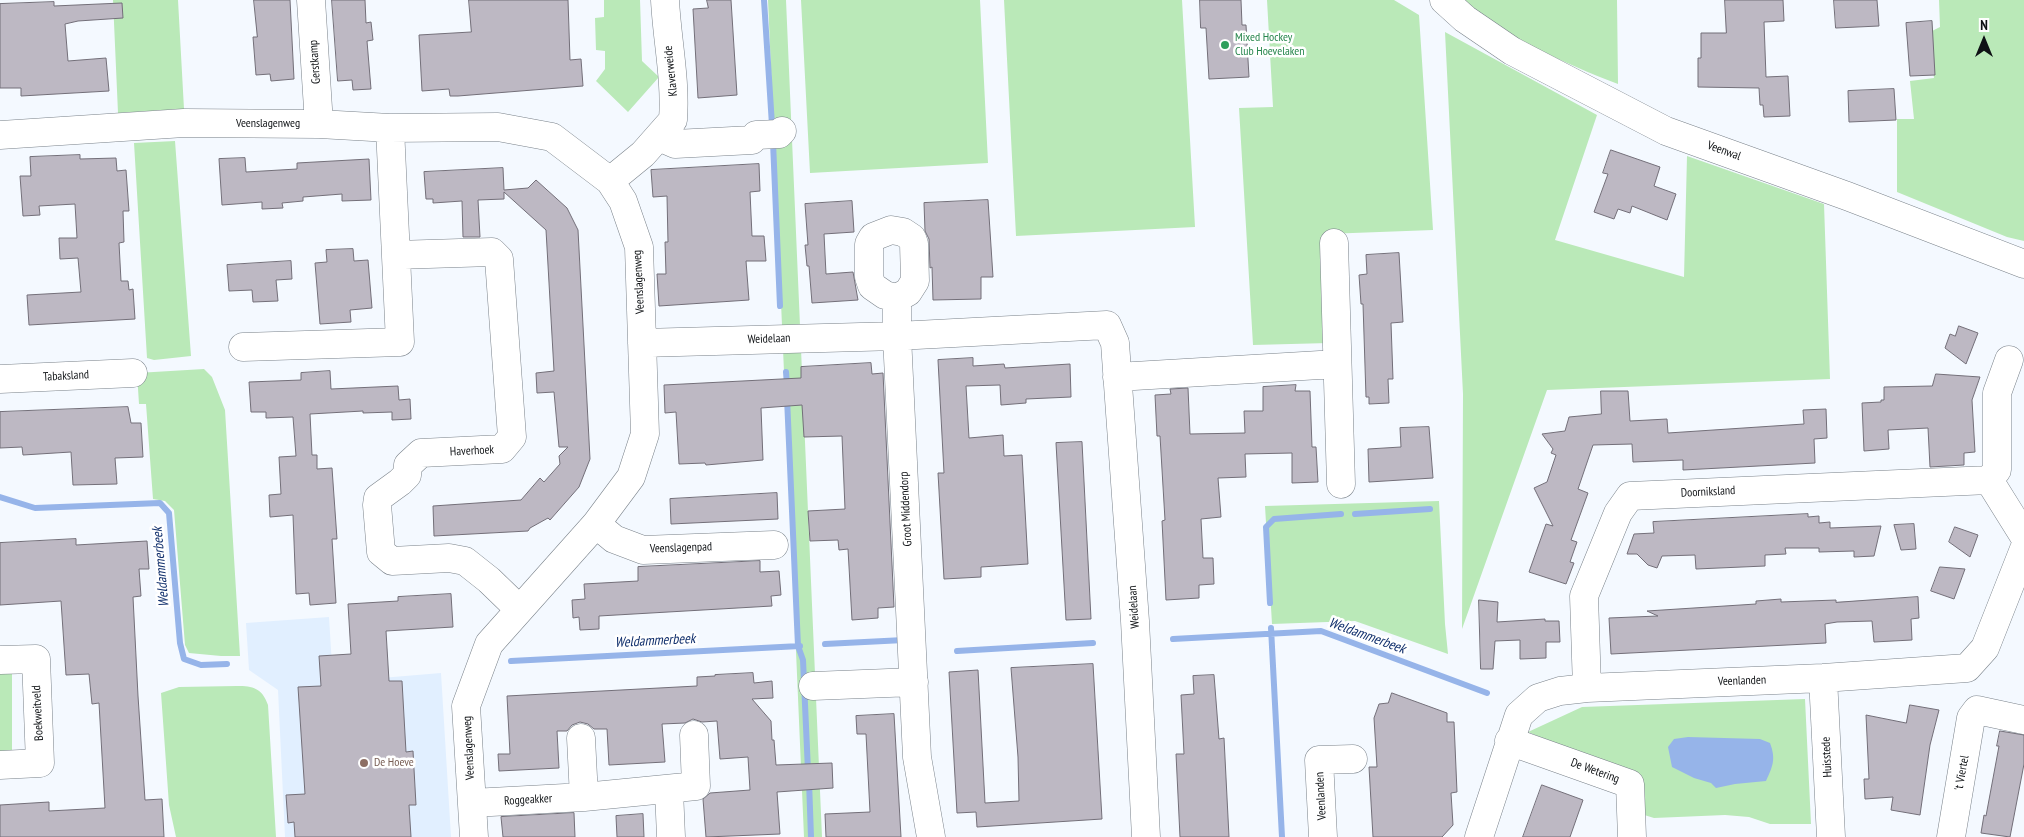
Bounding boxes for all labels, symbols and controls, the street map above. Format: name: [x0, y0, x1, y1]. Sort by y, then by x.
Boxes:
north arrow: [1959, 15, 2009, 65]
text: N: [1980, 16, 1988, 34]
place label: Mixed Hockey Club Hoevelaken: [1235, 31, 1305, 59]
marker: Mixed Hockey Club Hoevelaken: [1219, 39, 1231, 51]
street label: Gerstkamp: [306, 40, 324, 84]
street label: Klaverweide: [661, 45, 681, 97]
street label: Veenslagenweg: [236, 117, 300, 131]
street label: Veenwal: [1705, 138, 1743, 164]
street label: Veenslagenweg: [630, 250, 648, 314]
street label: Weidelaan: [747, 331, 791, 347]
street label: Tabaksland: [43, 368, 89, 384]
street label: Haverhoek: [450, 443, 494, 459]
street label: Groot Middendorp: [897, 471, 915, 547]
street label: Doorniksland: [1680, 483, 1736, 501]
water label: Weldammerbeek: [149, 526, 173, 608]
street label: Veenslagenpad: [650, 540, 712, 556]
street label: Weidelaan: [1125, 585, 1143, 629]
water label: Weldammerbeek: [1326, 614, 1408, 658]
water label: Weldammerbeek: [614, 631, 696, 651]
street label: Veenlanden: [1718, 673, 1766, 689]
street label: Boekweitveld: [29, 685, 47, 741]
street label: Veenslagenweg: [460, 716, 478, 780]
street label: Huisstede: [1819, 736, 1835, 778]
street label: 't Viertel: [1952, 754, 1972, 792]
place label: De Hoeve: [374, 756, 414, 770]
street label: De Wetering: [1569, 756, 1621, 786]
marker: De Hoeve: [358, 757, 370, 769]
street label: Veenlanden: [1313, 771, 1329, 821]
street label: Roggeakker: [504, 792, 552, 808]

